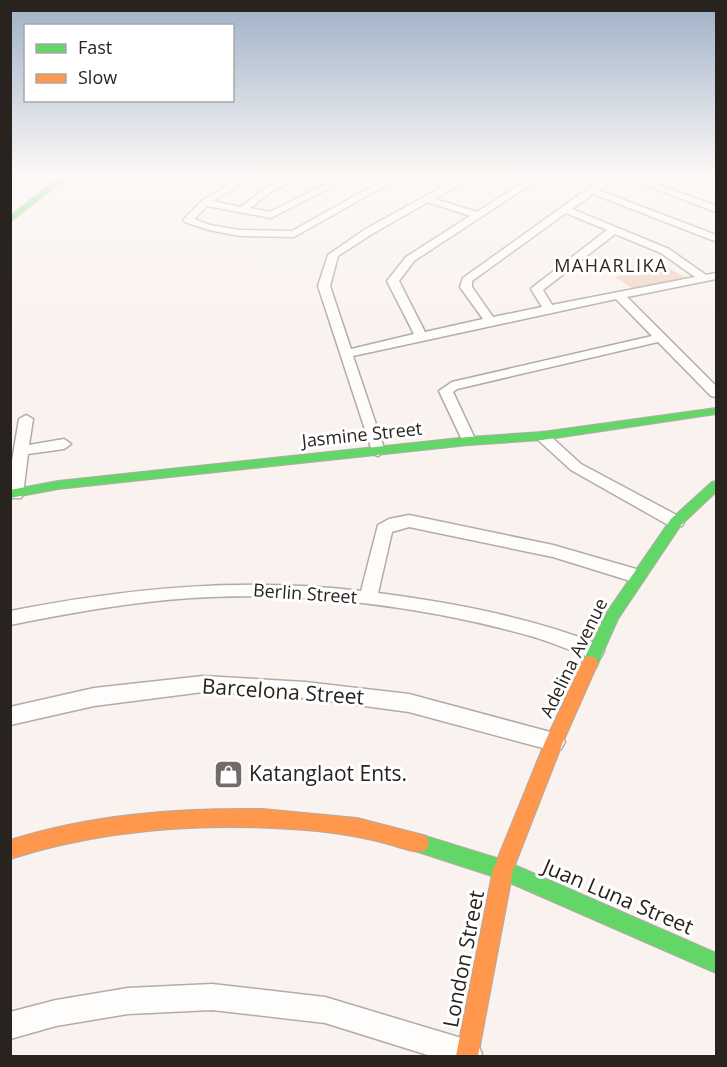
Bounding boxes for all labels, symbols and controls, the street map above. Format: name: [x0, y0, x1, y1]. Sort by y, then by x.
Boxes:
legend: [24, 24, 234, 102]
text: Fast: [78, 35, 112, 59]
text: Slow: [78, 65, 117, 89]
district label: MAHARLIKA: [554, 253, 668, 277]
street label: Jasmine Street: [299, 416, 423, 452]
street label: Berlin Street: [252, 577, 358, 609]
street label: Adelina Avenue: [534, 594, 612, 721]
street label: Barcelona Street: [201, 671, 365, 711]
shop icon: Katanglaot Ents.: [212, 758, 244, 790]
place label: Katanglaot Ents.: [249, 759, 407, 787]
street label: Juan Luna Street: [537, 851, 698, 940]
street label: London Street: [436, 888, 490, 1030]

